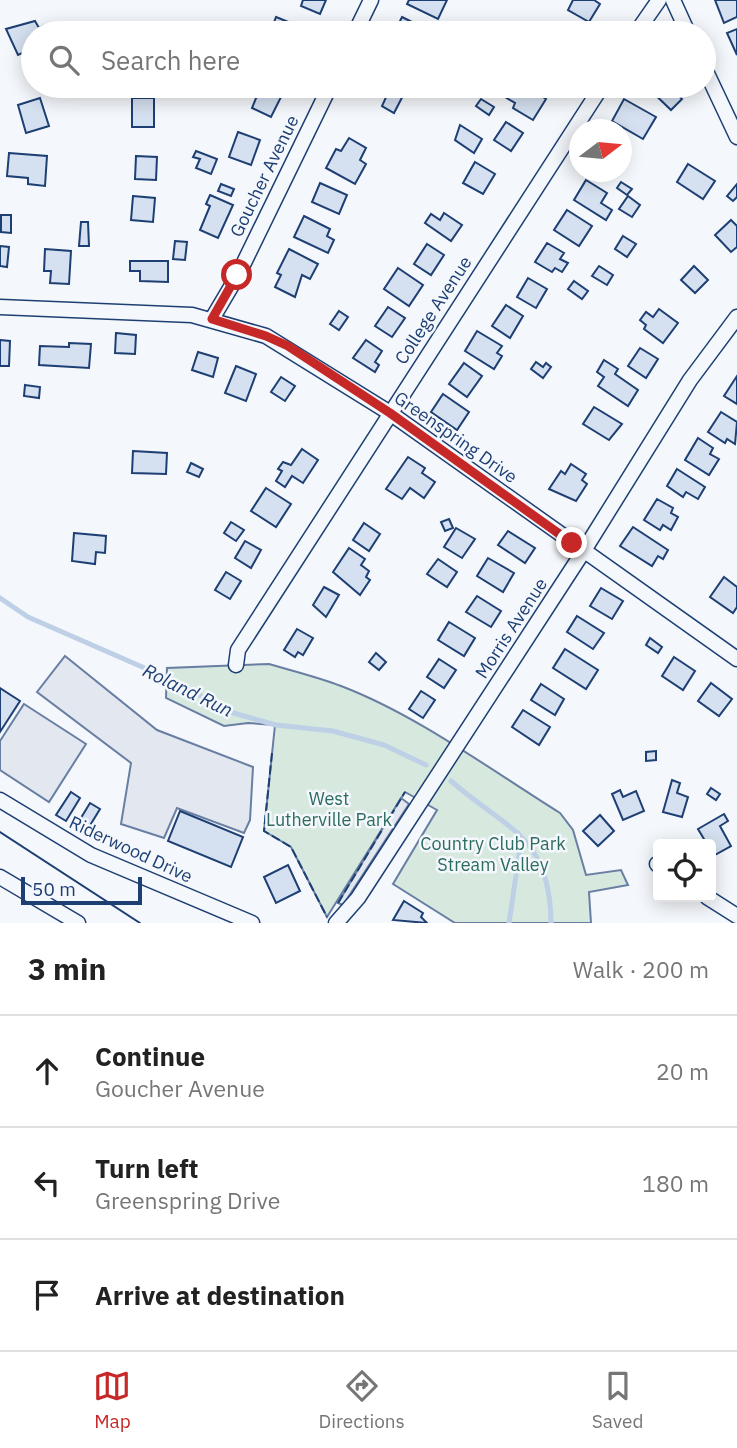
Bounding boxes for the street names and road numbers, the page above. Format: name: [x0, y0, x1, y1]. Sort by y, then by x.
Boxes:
street label: Goucher Avenue: [225, 111, 304, 241]
street label: College Avenue: [389, 251, 477, 368]
street label: Greenspring Drive: [390, 386, 522, 488]
street label: Morris Avenue: [470, 573, 552, 683]
street label: Riderwood Drive: [66, 810, 196, 888]

